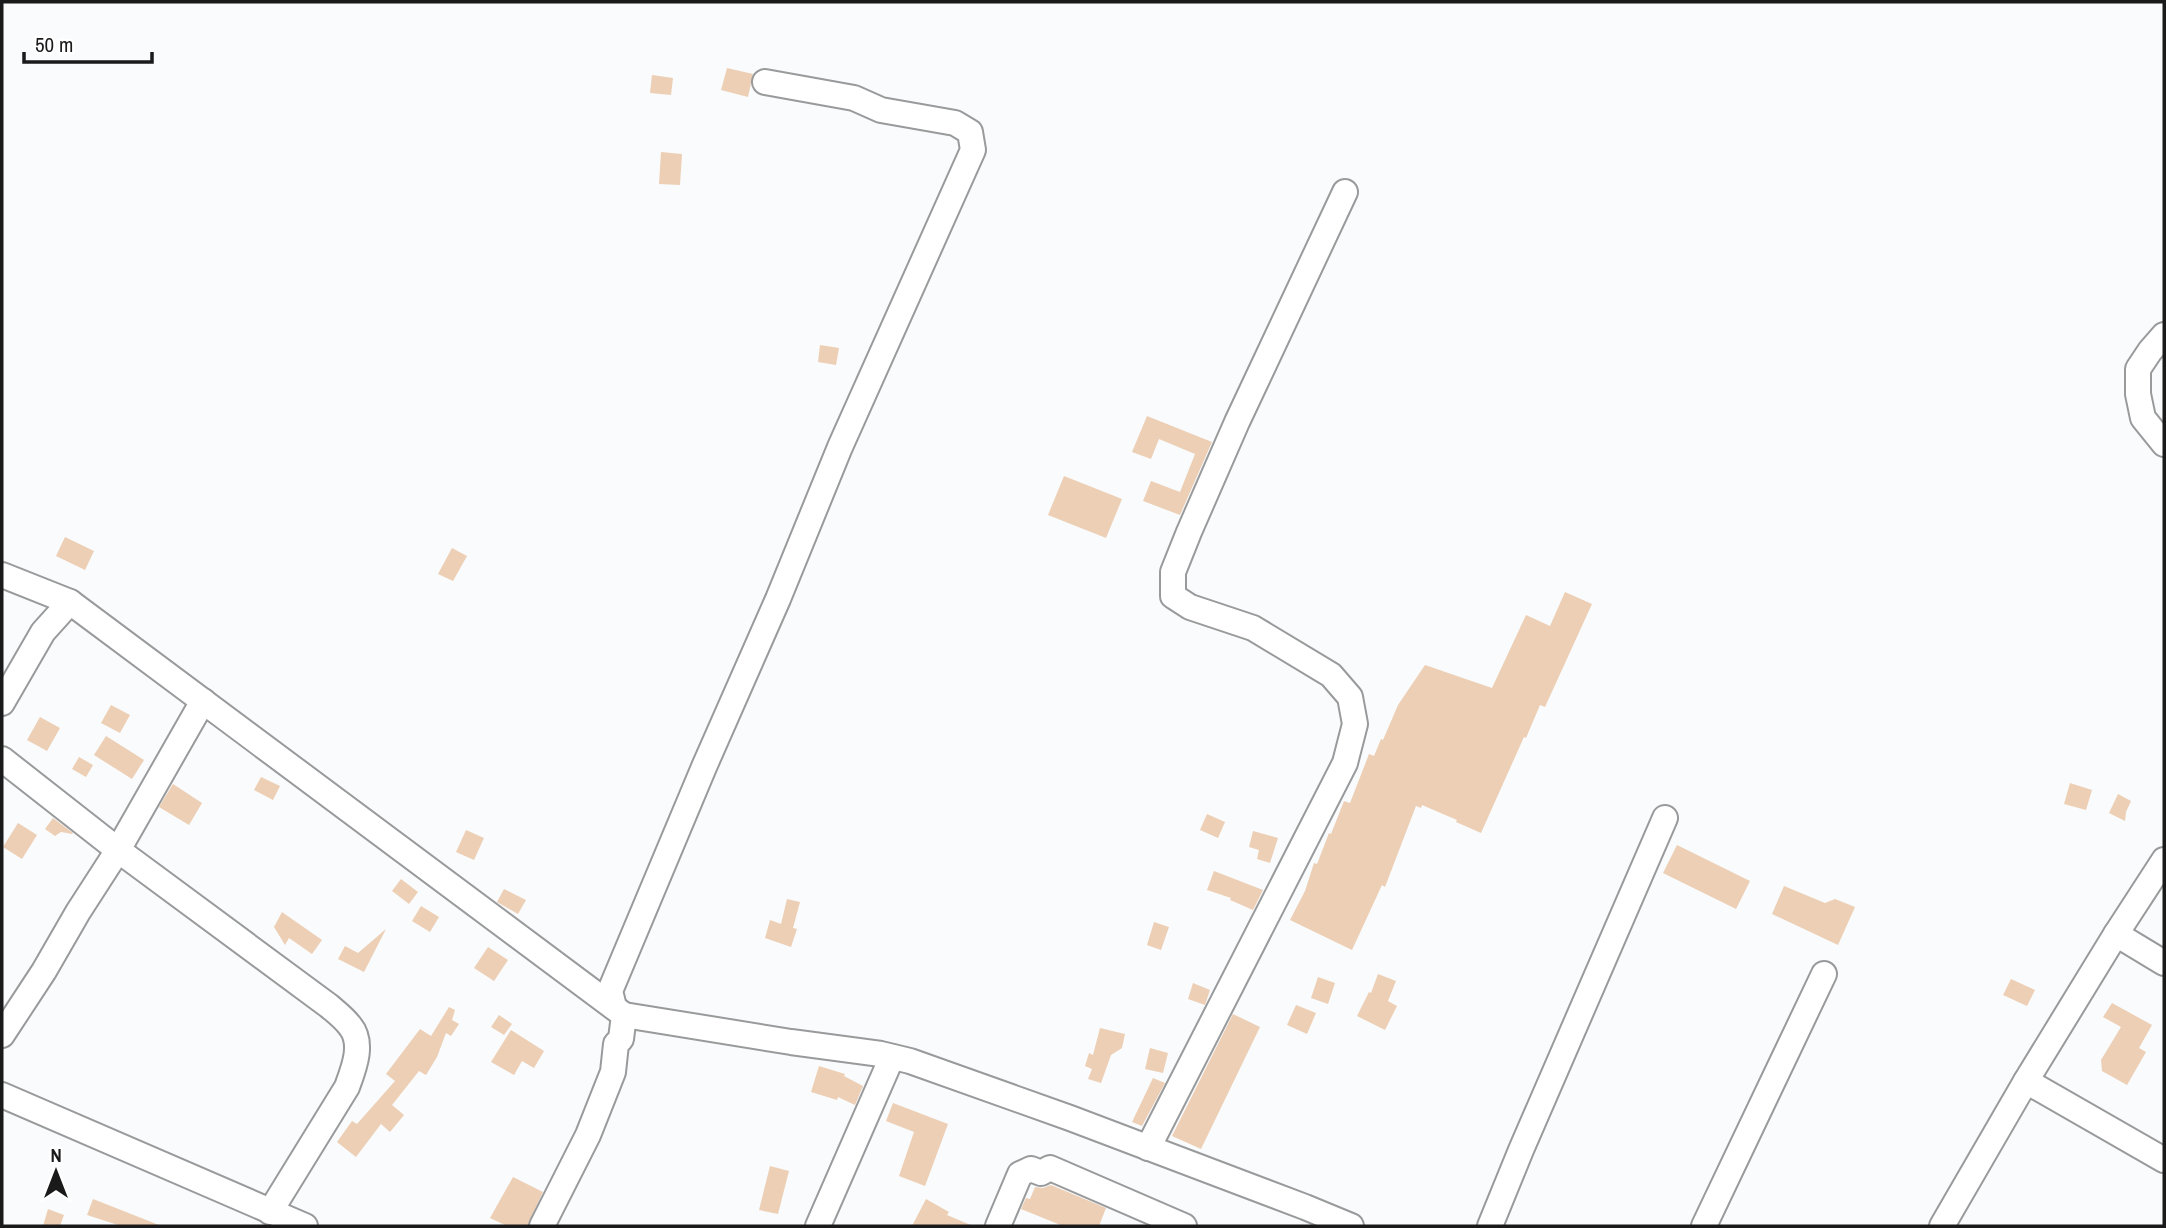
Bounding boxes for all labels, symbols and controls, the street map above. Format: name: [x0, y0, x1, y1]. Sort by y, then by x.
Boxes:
scale bar: [24, 21, 152, 65]
text: 50 m: [35, 30, 73, 59]
north arrow: [21, 1137, 91, 1207]
text: N: [50, 1142, 62, 1168]

